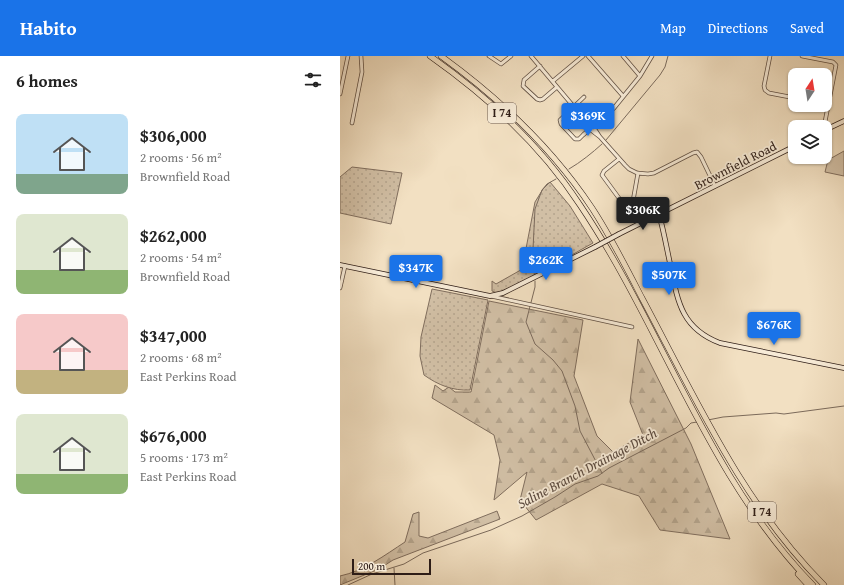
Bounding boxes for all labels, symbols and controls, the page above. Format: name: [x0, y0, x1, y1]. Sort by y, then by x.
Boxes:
text: Habito: [20, 14, 77, 42]
text: Map: [660, 18, 686, 38]
text: Directions: [708, 18, 768, 38]
text: Saved: [790, 18, 824, 38]
text: 6 homes: [16, 68, 78, 93]
north arrow: [788, 68, 832, 112]
map controls: [788, 68, 832, 164]
icon: filters: [302, 69, 324, 91]
road number: I 74: [488, 103, 516, 123]
pin: $369K: [560, 103, 616, 137]
text: $369K: [570, 106, 606, 125]
button: layers: [788, 120, 832, 164]
text: $306,000: [140, 123, 206, 148]
icon: home: [48, 130, 96, 178]
street label: Brownfield Road: [691, 137, 780, 194]
text: 2 rooms · 56 m²: [140, 148, 222, 167]
text: Brownfield Road: [140, 167, 230, 186]
pin: $306K: [615, 197, 671, 231]
text: $306K: [625, 200, 661, 219]
text: $262,000: [140, 223, 206, 248]
icon: home: [48, 230, 96, 278]
pin: $262K: [518, 247, 574, 281]
text: 2 rooms · 54 m²: [140, 248, 222, 267]
text: $262K: [528, 250, 564, 269]
pin: $347K: [388, 255, 444, 289]
text: $347K: [398, 258, 434, 277]
pin: $507K: [641, 262, 697, 296]
text: $507K: [651, 265, 687, 284]
text: Brownfield Road: [140, 267, 230, 286]
pin: $676K: [746, 312, 802, 346]
text: $676K: [756, 315, 792, 334]
text: $347,000: [140, 323, 206, 348]
icon: home: [48, 330, 96, 378]
text: 2 rooms · 68 m²: [140, 348, 222, 367]
text: East Perkins Road: [140, 367, 237, 386]
text: $676,000: [140, 423, 206, 448]
water label: Saline Branch Drainage Ditch: [514, 423, 660, 513]
icon: home: [48, 430, 96, 478]
text: 5 rooms · 173 m²: [140, 448, 228, 467]
text: East Perkins Road: [140, 467, 237, 486]
road number: I 74: [748, 502, 776, 522]
scale bar: [352, 557, 431, 576]
text: 200 m: [358, 558, 385, 574]

